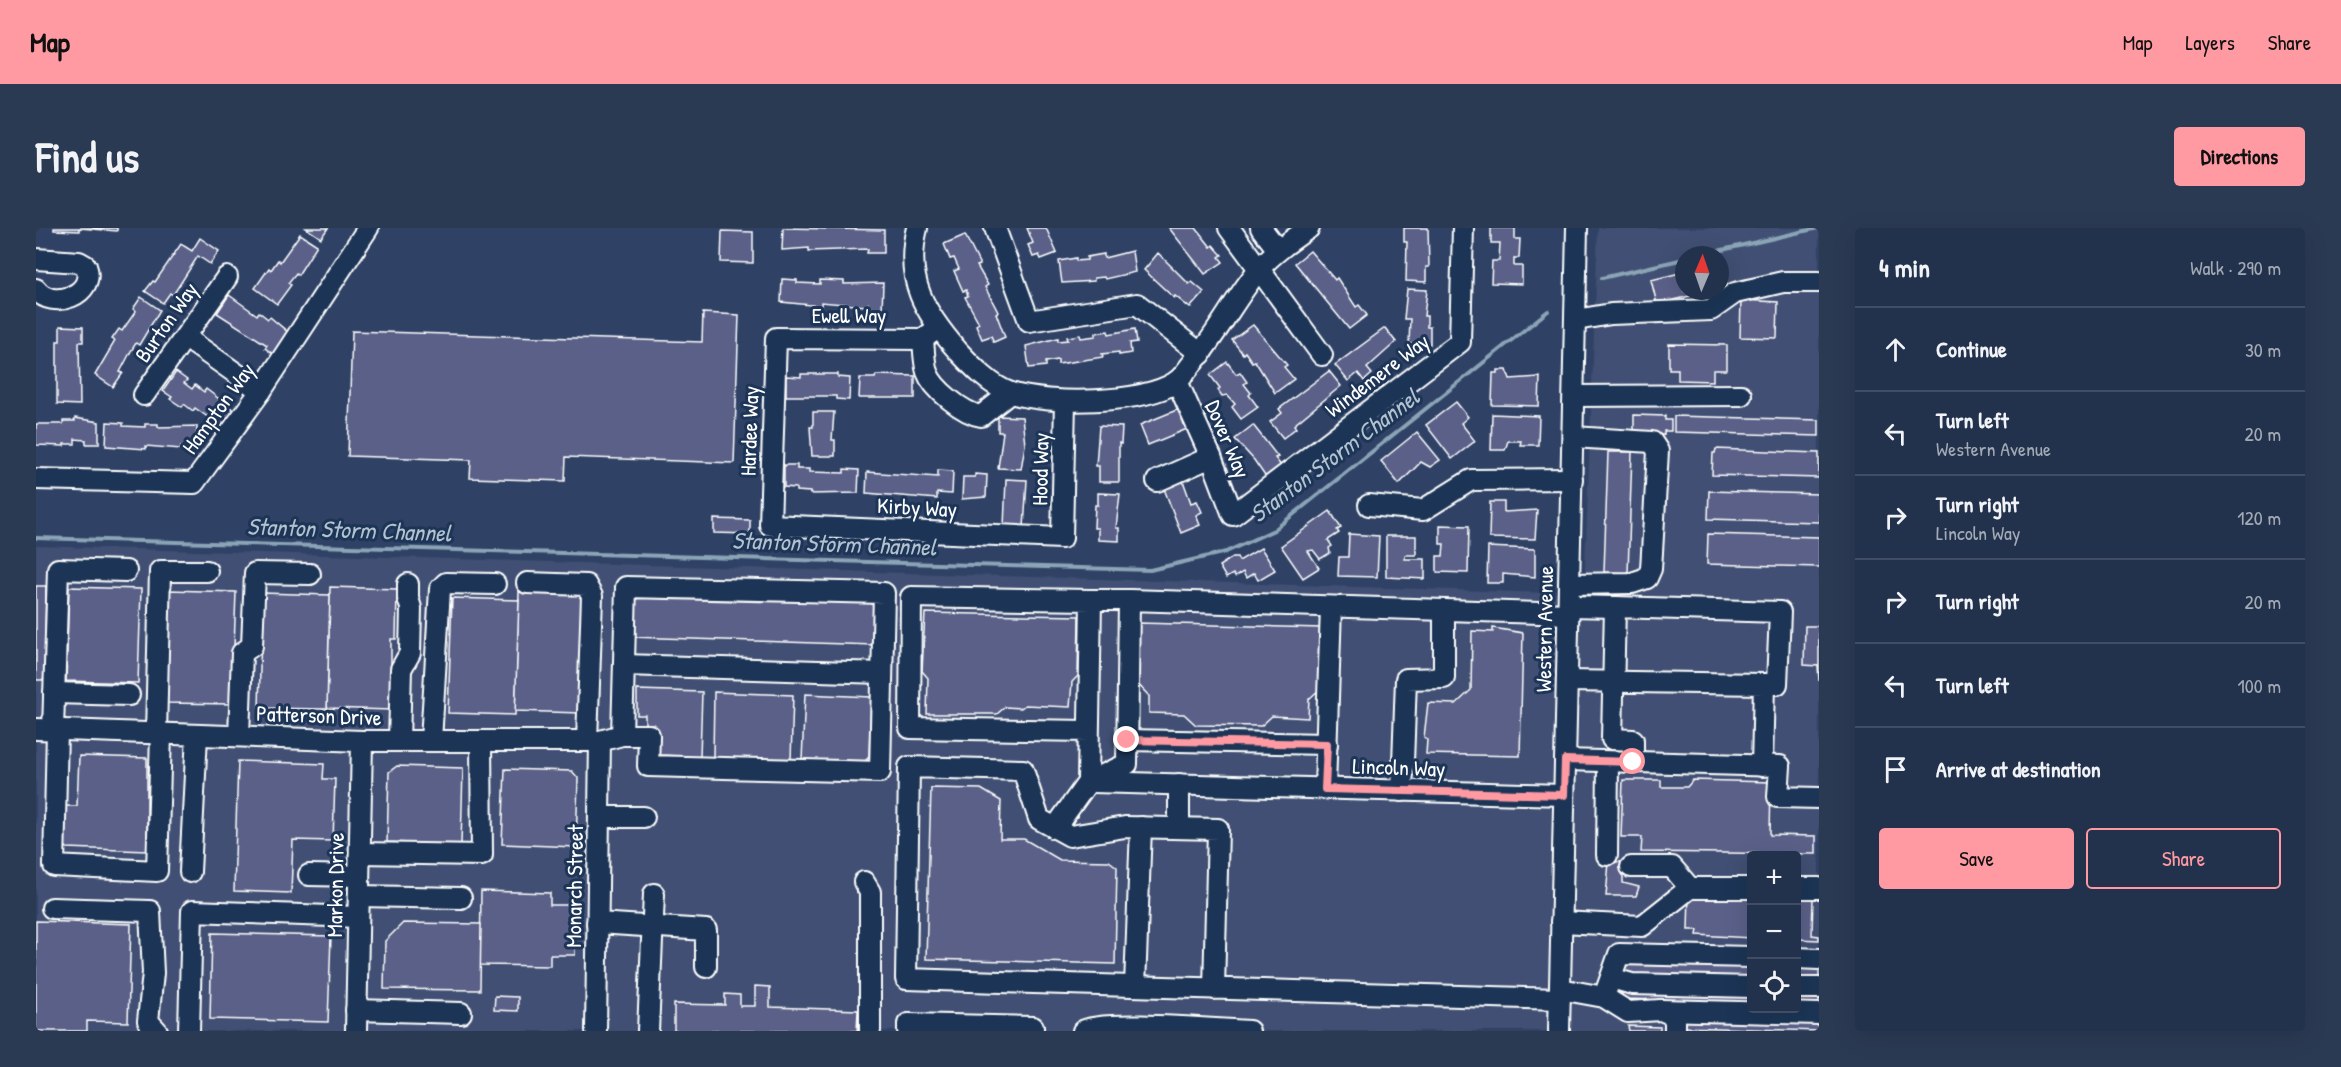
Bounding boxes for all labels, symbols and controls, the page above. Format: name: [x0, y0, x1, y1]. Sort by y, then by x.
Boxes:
text: Map: [30, 23, 70, 61]
text: Map: [2123, 28, 2152, 57]
text: Layers: [2185, 28, 2235, 57]
text: Share: [2268, 28, 2311, 57]
button: Directions: [2174, 127, 2305, 186]
text: Find us: [36, 128, 139, 185]
north arrow: [1675, 246, 1729, 300]
text: 4 min: [1879, 250, 1930, 285]
text: Walk · 290 m: [2190, 254, 2281, 281]
street label: Burton Way: [128, 276, 204, 368]
street label: Ewell Way: [812, 300, 886, 330]
street label: Windemere Way: [1319, 326, 1435, 424]
icon: ahead: [1879, 333, 1912, 366]
text: Continue: [1936, 334, 2007, 364]
text: 30 m: [2245, 336, 2281, 363]
street label: Hampton Way: [175, 356, 261, 460]
water label: Stanton Storm Channel: [1243, 380, 1426, 529]
street label: Hardee Way: [732, 385, 766, 477]
street label: Dover Way: [1198, 395, 1258, 483]
text: Turn left: [1936, 405, 2009, 435]
icon: left: [1879, 417, 1912, 450]
text: 20 m: [2244, 420, 2281, 447]
street label: Hood Way: [1024, 432, 1056, 506]
text: Western Avenue: [1936, 435, 2051, 462]
text: Turn right: [1936, 489, 2019, 519]
street label: Kirby Way: [876, 490, 958, 524]
icon: right: [1879, 501, 1912, 534]
text: 120 m: [2237, 504, 2281, 531]
water label: Stanton Storm Channel: [246, 509, 453, 549]
text: Lincoln Way: [1936, 519, 2020, 546]
water label: Stanton Storm Channel: [731, 523, 938, 563]
street label: Western Avenue: [1528, 565, 1560, 692]
icon: right: [1879, 585, 1912, 618]
text: Turn right: [1936, 586, 2019, 616]
text: 20 m: [2244, 588, 2281, 615]
icon: left: [1879, 669, 1912, 702]
text: Turn left: [1936, 670, 2009, 700]
text: 100 m: [2238, 672, 2281, 699]
street label: Patterson Drive: [256, 698, 382, 732]
route end: [1113, 726, 1139, 752]
route start: [1619, 748, 1645, 774]
street label: Lincoln Way: [1352, 750, 1446, 784]
icon: arrive: [1879, 753, 1912, 786]
text: Arrive at destination: [1936, 754, 2101, 784]
street label: Monarch Street: [558, 824, 590, 948]
button: Save: [1879, 828, 2074, 889]
button: Share: [2086, 828, 2281, 889]
street label: Markon Drive: [319, 832, 351, 938]
map controls: [1747, 851, 1801, 1013]
button: +: [1747, 851, 1801, 905]
button: −: [1747, 905, 1801, 959]
button: locate: [1747, 959, 1801, 1013]

